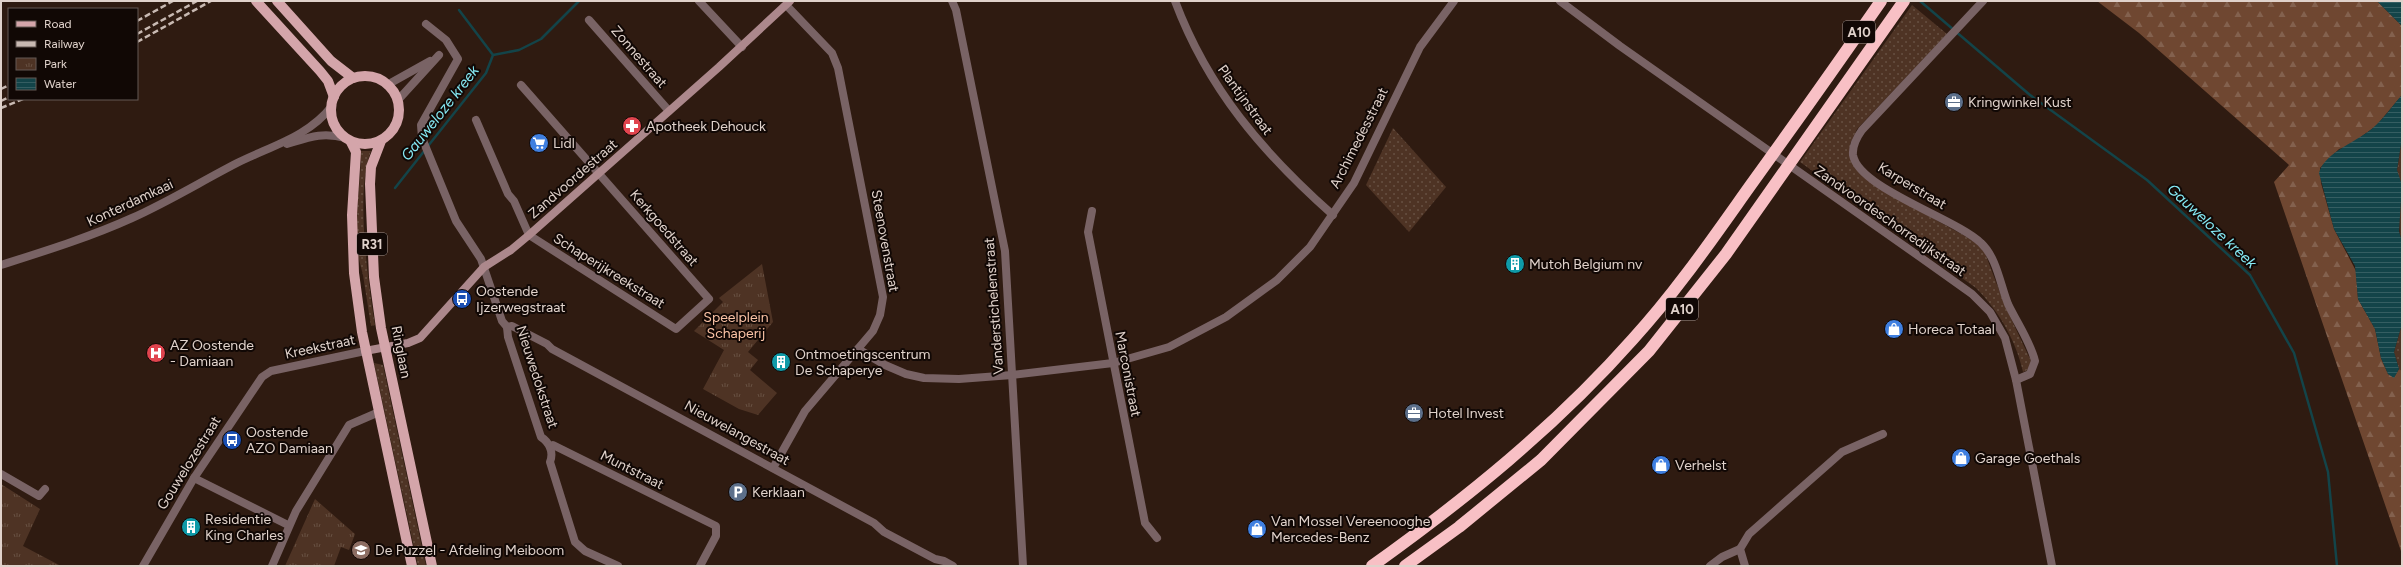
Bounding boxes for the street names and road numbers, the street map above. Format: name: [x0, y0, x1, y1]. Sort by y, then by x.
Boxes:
road number: A10: [1843, 21, 1875, 43]
street label: Zonnestraat: [607, 23, 671, 91]
street label: Plantijnstraat: [1214, 62, 1276, 138]
street label: Archimedesstraat: [1326, 85, 1392, 191]
street label: Zandvoordestraat: [525, 136, 621, 222]
street label: Karperstraat: [1875, 159, 1949, 213]
street label: Zandvoordeschorredijkstraat: [1811, 162, 1969, 280]
street label: Konterdamkaai: [84, 176, 176, 230]
street label: Kerkgoedstraat: [626, 186, 702, 270]
street label: Steenovenstraat: [868, 189, 902, 293]
street label: Schaperijkreekstraat: [550, 230, 668, 312]
road number: R31: [357, 233, 387, 255]
street label: Vanderstichelenstraat: [981, 237, 1007, 375]
road number: A10: [1666, 298, 1698, 320]
street label: Nieuwedokstraat: [512, 323, 562, 431]
street label: Ringlaan: [388, 324, 414, 380]
street label: Marconistraat: [1111, 330, 1145, 418]
street label: Kreekstraat: [283, 331, 357, 363]
street label: Nieuwelangestraat: [681, 397, 793, 469]
street label: Gouwelozestraat: [153, 413, 225, 513]
street label: Muntstraat: [597, 447, 667, 493]

